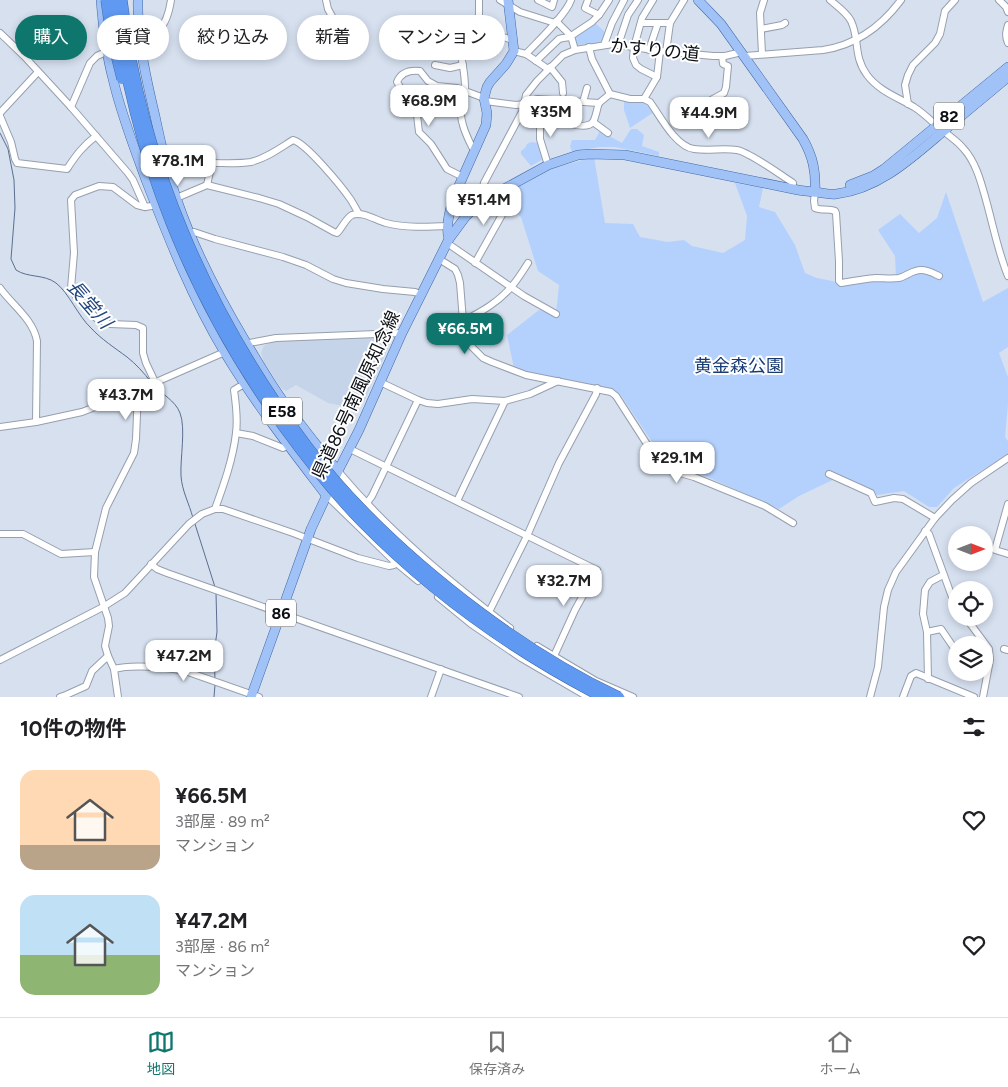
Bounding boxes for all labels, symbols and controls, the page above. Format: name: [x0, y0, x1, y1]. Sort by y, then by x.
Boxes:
chip: 購入: [15, 15, 87, 60]
chip: 賃貸: [97, 15, 169, 60]
chip: 絞り込み: [179, 15, 287, 60]
chip: 新着: [297, 15, 369, 60]
chip: マンション: [379, 15, 505, 60]
street label: かすりの道: [609, 34, 701, 66]
pin: ¥68.9M: [388, 84, 470, 127]
text: ¥68.9M: [401, 91, 457, 110]
pin: ¥35M: [521, 96, 581, 138]
pin: ¥44.9M: [668, 96, 750, 139]
text: ¥35M: [530, 102, 572, 121]
road number: 82: [934, 102, 964, 130]
text: ¥44.9M: [681, 103, 737, 122]
pin: ¥78.1M: [137, 144, 219, 187]
text: ¥78.1M: [152, 151, 204, 170]
pin: ¥51.4M: [443, 184, 525, 226]
text: ¥51.4M: [457, 190, 511, 209]
water label: 長堂川: [62, 275, 118, 335]
street label: 県道86号南風原知念線: [307, 307, 405, 483]
pin: ¥66.5M: [424, 312, 506, 355]
text: ¥66.5M: [437, 319, 493, 338]
park label: 黄金森公園: [694, 355, 784, 377]
pin: ¥43.7M: [85, 378, 167, 421]
text: ¥43.7M: [98, 385, 154, 404]
road number: E58: [262, 398, 302, 424]
pin: ¥29.1M: [636, 442, 718, 484]
text: ¥29.1M: [651, 448, 703, 467]
north arrow: [948, 526, 992, 571]
map controls: [948, 526, 993, 681]
pin: ¥32.7M: [523, 564, 605, 607]
text: ¥32.7M: [537, 571, 591, 590]
button: locate: [948, 581, 993, 626]
road number: 86: [266, 600, 296, 626]
button: layers: [948, 636, 993, 681]
pin: ¥47.2M: [143, 640, 225, 682]
text: ¥47.2M: [156, 646, 212, 665]
icon: filters: [960, 713, 988, 741]
text: 10件の物件: [20, 716, 126, 741]
text: ¥66.5M: [175, 783, 247, 808]
icon: home: [60, 790, 120, 850]
icon: heart: [960, 806, 988, 834]
text: 3部屋 · 89 m²: [175, 812, 270, 831]
text: マンション: [175, 836, 255, 855]
text: ¥47.2M: [175, 908, 248, 933]
icon: home: [60, 915, 120, 975]
icon: heart: [960, 931, 988, 959]
text: 3部屋 · 86 m²: [175, 937, 270, 956]
text: マンション: [175, 961, 255, 980]
tab: 地図: [147, 1028, 175, 1078]
tab: 保存済み: [469, 1028, 525, 1078]
tab: ホーム: [819, 1028, 861, 1078]

